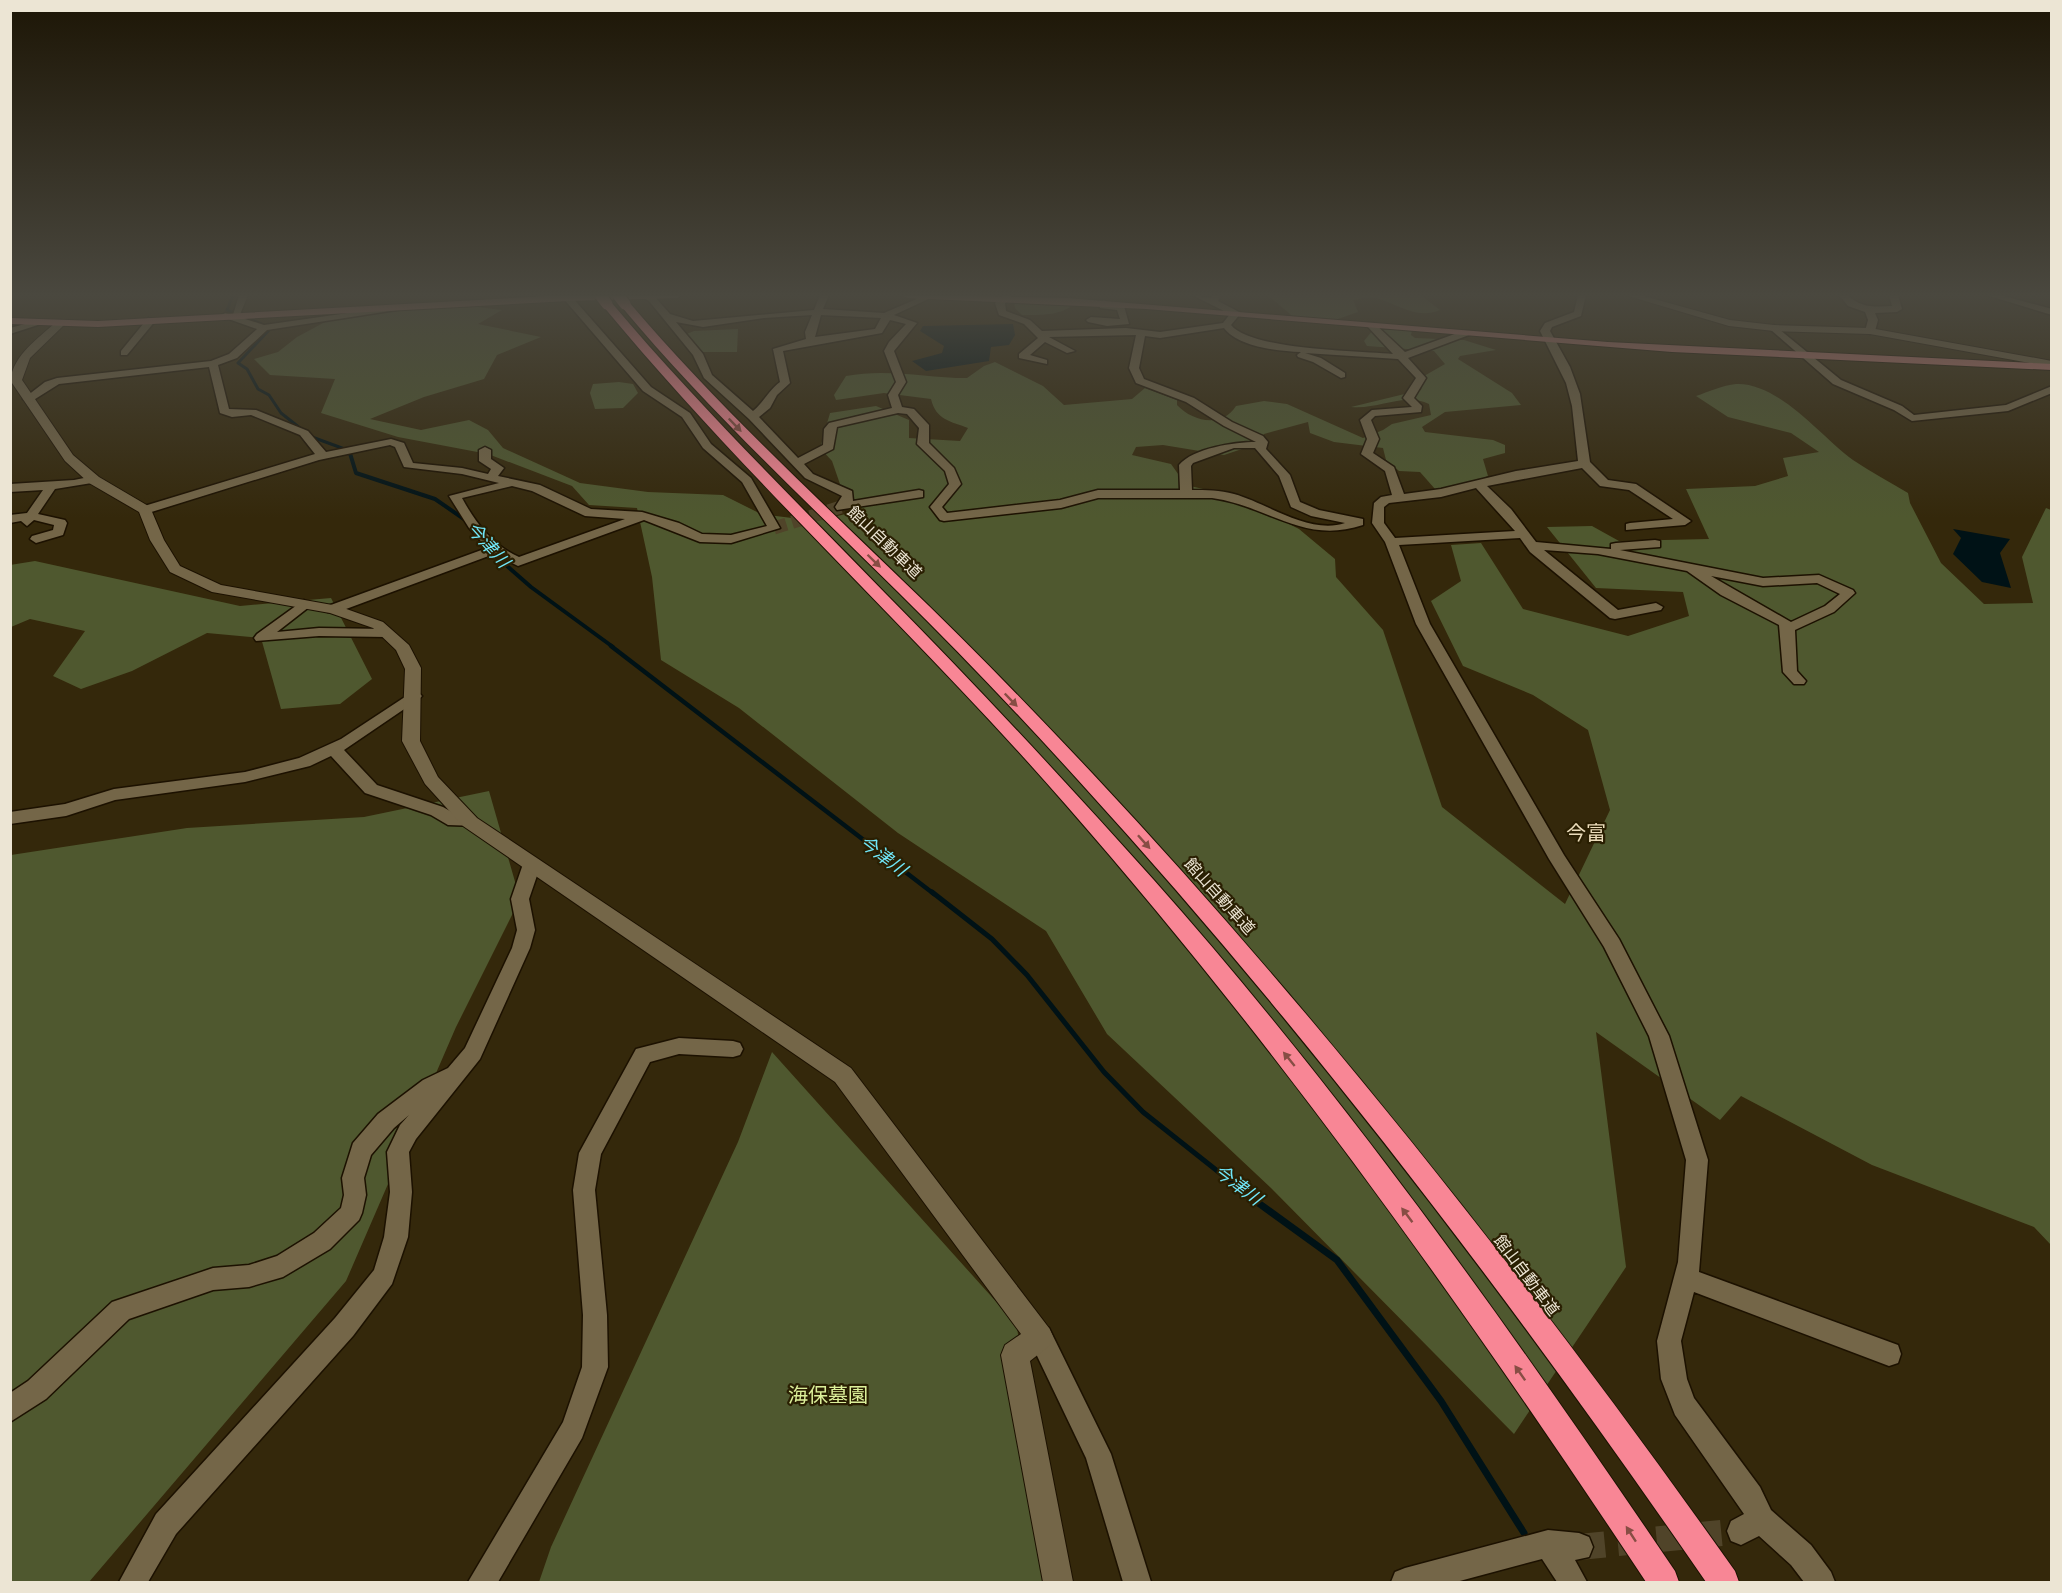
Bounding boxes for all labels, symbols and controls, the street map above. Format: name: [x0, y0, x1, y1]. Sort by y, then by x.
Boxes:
one-way arrow: [728, 417, 742, 432]
street label: 館山自動車道: [844, 501, 926, 583]
water label: 今津川: [463, 517, 516, 573]
one-way arrow: [867, 554, 882, 568]
one-way arrow: [1004, 693, 1018, 708]
district label: 今富: [1566, 820, 1606, 844]
water label: 今津川: [855, 830, 913, 881]
one-way arrow: [1137, 835, 1151, 850]
street label: 館山自動車道: [1180, 854, 1260, 938]
one-way arrow: [1283, 1052, 1296, 1067]
water label: 今津川: [1210, 1159, 1268, 1210]
one-way arrow: [1401, 1207, 1413, 1223]
street label: 館山自動車道: [1490, 1231, 1564, 1319]
one-way arrow: [1514, 1366, 1526, 1382]
park label: 海保墓園: [788, 1382, 868, 1406]
one-way arrow: [1626, 1525, 1637, 1542]

